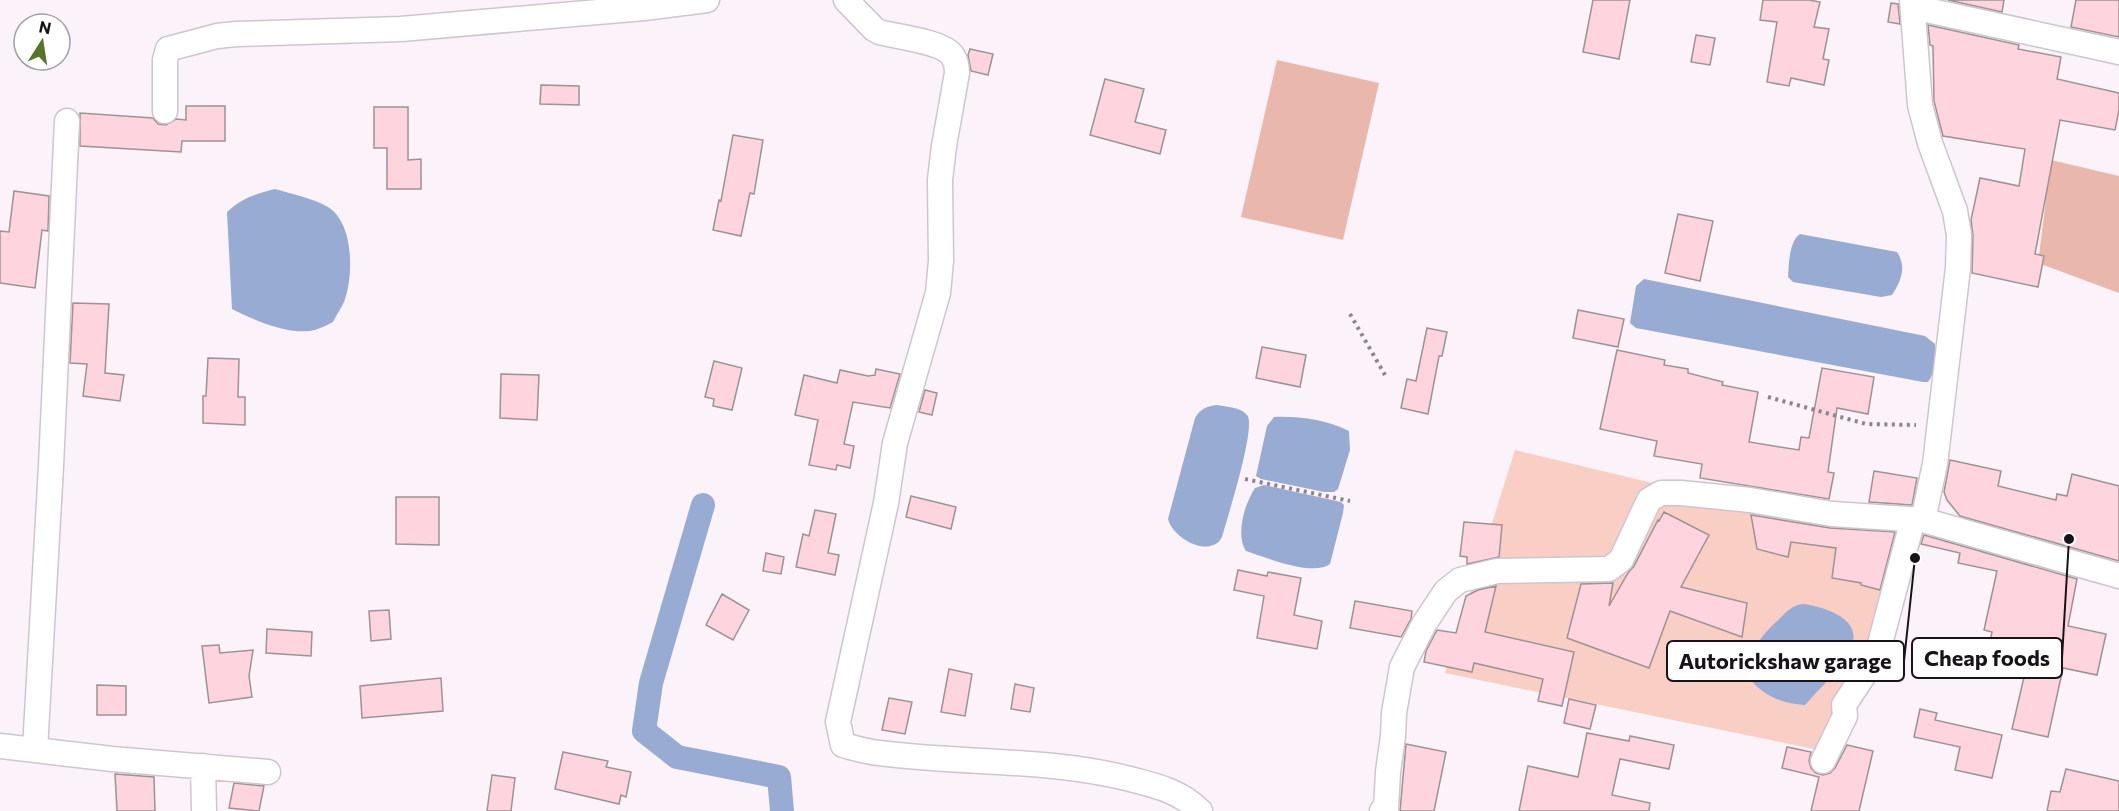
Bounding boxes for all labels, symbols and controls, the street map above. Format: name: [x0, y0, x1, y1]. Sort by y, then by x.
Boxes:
north arrow: [12, 12, 72, 72]
text: N: [37, 16, 53, 37]
callout: Cheap foods: [1912, 638, 2062, 678]
callout: Autorickshaw garage: [1667, 641, 1904, 681]
text: Cheap foods: [1924, 644, 2050, 671]
text: Autorickshaw garage: [1678, 647, 1892, 674]

